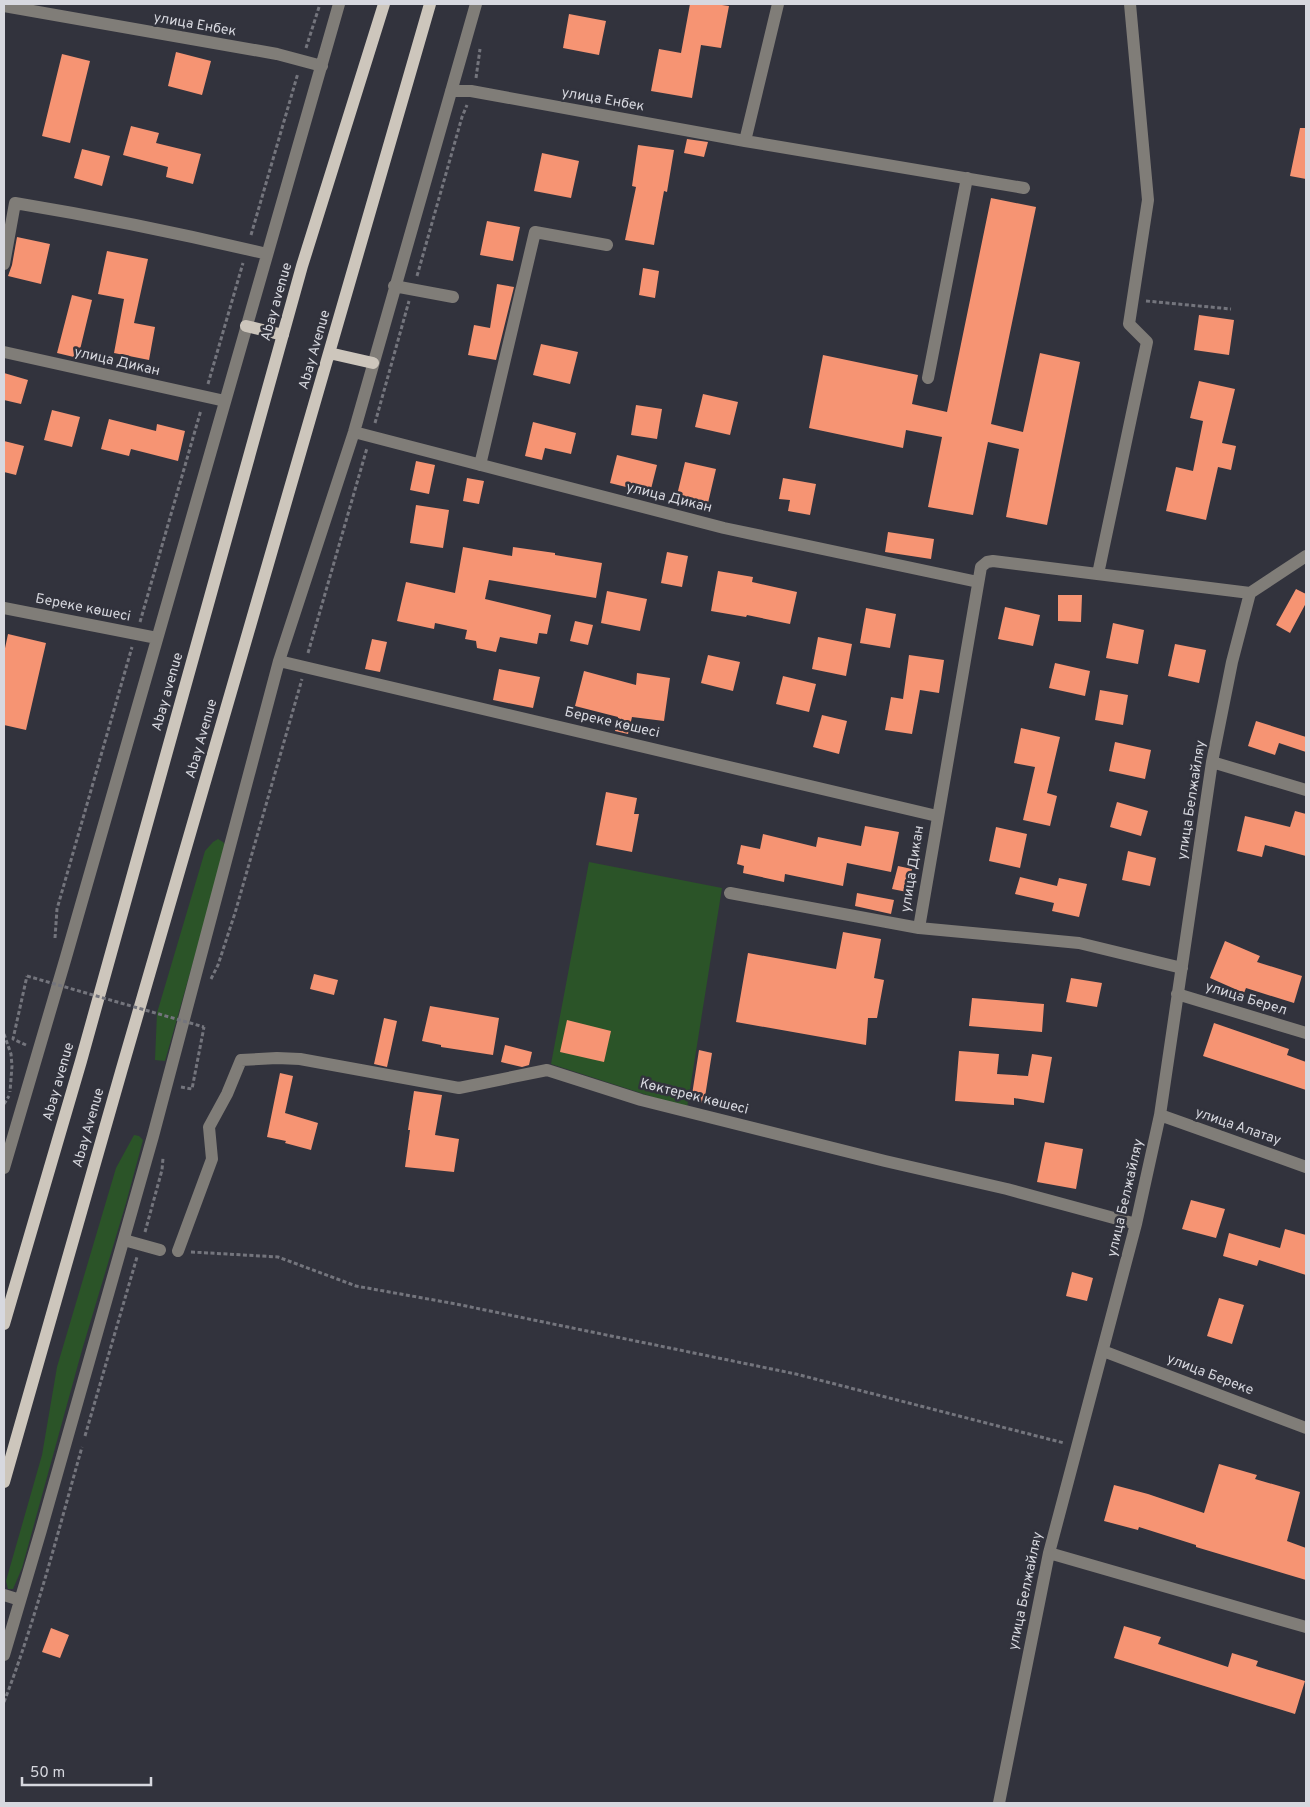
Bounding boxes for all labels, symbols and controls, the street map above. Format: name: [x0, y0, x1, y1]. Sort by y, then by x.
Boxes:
street label: улица Енбек: [152, 9, 238, 41]
street label: улица Енбек: [560, 84, 646, 116]
street label: Abay avenue: [258, 261, 296, 343]
street label: Abay Avenue: [296, 308, 334, 392]
street label: улица Дикан: [72, 344, 162, 380]
street label: улица Дикан: [624, 479, 714, 517]
street label: Береке көшесі: [34, 590, 132, 626]
street label: Abay avenue: [149, 651, 187, 733]
street label: Abay Avenue: [183, 697, 221, 781]
street label: Береке көшесі: [563, 704, 661, 742]
street label: улица Белжайляу: [1174, 739, 1210, 861]
street label: улица Дикан: [898, 824, 928, 914]
street label: улица Берел: [1203, 978, 1289, 1020]
street label: Abay avenue: [40, 1041, 78, 1123]
street label: Көктерек көшесі: [638, 1075, 750, 1119]
street label: Abay Avenue: [70, 1086, 108, 1170]
street label: улица Алатау: [1193, 1104, 1283, 1150]
street label: улица Белжайляу: [1104, 1137, 1148, 1259]
street label: улица Береке: [1164, 1351, 1256, 1399]
street label: улица Белжайляу: [1005, 1530, 1047, 1652]
scale bar: [22, 1754, 151, 1786]
text: 50 m: [30, 1764, 65, 1783]

